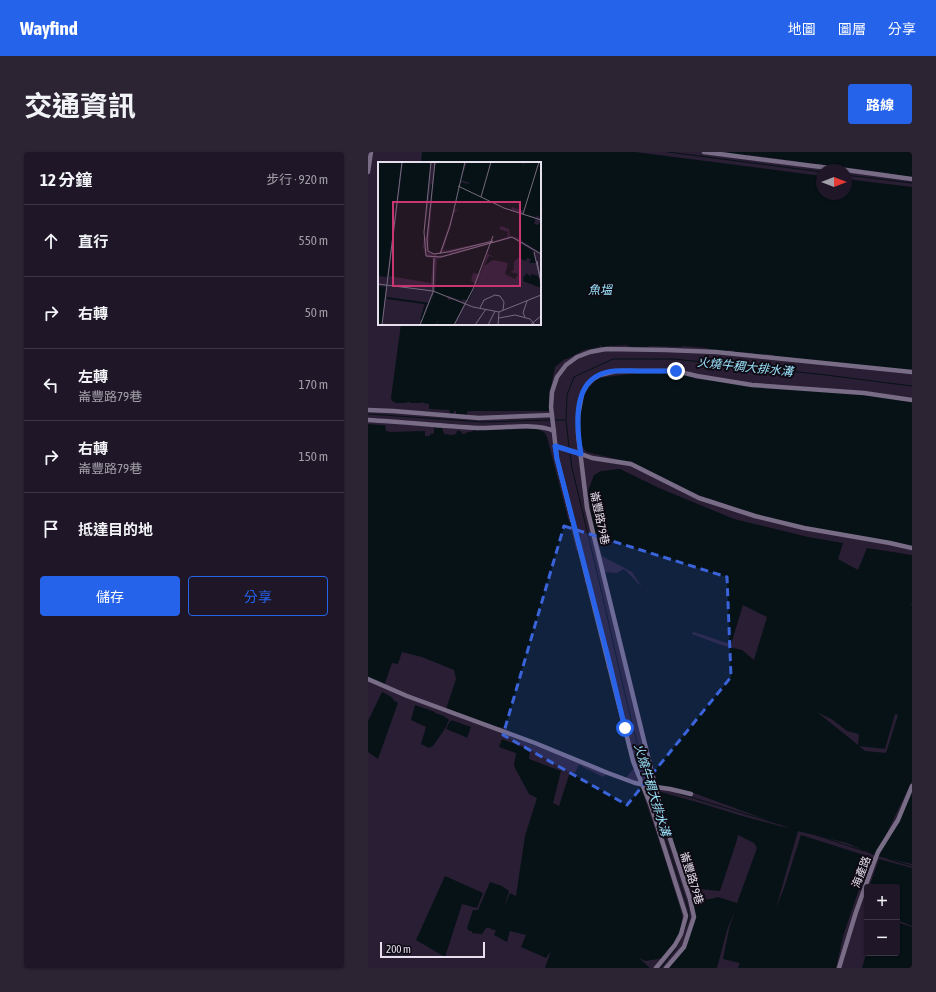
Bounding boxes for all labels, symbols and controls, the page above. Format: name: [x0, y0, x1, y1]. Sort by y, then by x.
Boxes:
text: Wayfind: [20, 17, 78, 39]
text: 地圖: [788, 21, 816, 37]
text: 圖層: [838, 21, 866, 37]
text: 分享: [888, 21, 916, 37]
button: 路線: [848, 84, 912, 124]
text: 交通資訊: [24, 90, 136, 122]
inset map: [378, 162, 541, 325]
north arrow: [816, 164, 852, 200]
text: 12 分鐘: [40, 170, 92, 190]
text: 步行 · 920 m: [266, 172, 328, 187]
icon: ahead: [40, 230, 62, 252]
text: 直行: [78, 233, 108, 250]
text: 550 m: [299, 233, 328, 248]
water label: 魚塭: [588, 283, 613, 297]
icon: right: [40, 302, 62, 324]
text: 右轉: [78, 305, 108, 322]
text: 50 m: [305, 305, 328, 320]
water label: 火燒牛稠大排水溝: [697, 355, 795, 379]
route end: [667, 362, 685, 380]
text: 左轉: [78, 368, 108, 385]
icon: left: [40, 374, 62, 396]
text: 170 m: [299, 377, 328, 392]
text: 崙豐路79巷: [78, 389, 142, 404]
text: 右轉: [78, 440, 108, 457]
icon: right: [40, 446, 62, 468]
text: 150 m: [299, 449, 328, 464]
text: 崙豐路79巷: [78, 461, 142, 476]
street label: 崙豐路79巷: [588, 490, 612, 546]
icon: arrive: [40, 518, 62, 540]
text: 抵達目的地: [78, 521, 153, 538]
button: 儲存: [40, 576, 180, 616]
button: 分享: [188, 576, 328, 616]
route start: [616, 719, 634, 737]
water label: 火燒牛稠大排水溝: [631, 742, 673, 840]
street label: 崙豐路79巷: [678, 850, 706, 906]
street label: 海產路: [849, 854, 873, 890]
map controls: [864, 884, 900, 956]
button: +: [864, 884, 900, 920]
button: −: [864, 920, 900, 956]
scale bar: [380, 940, 485, 959]
text: 200 m: [386, 943, 411, 955]

